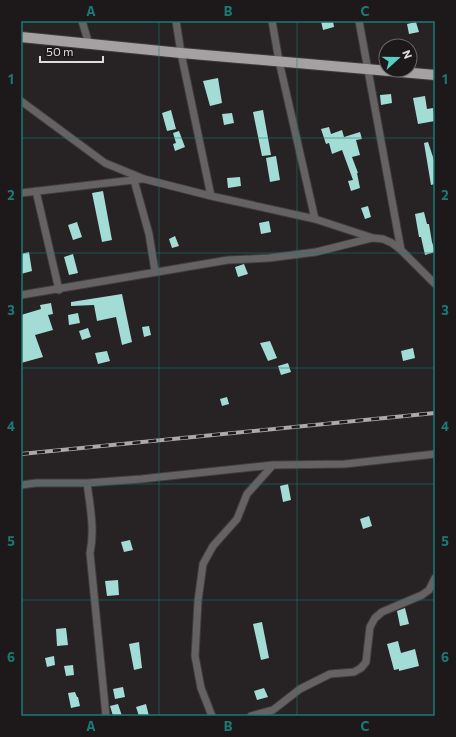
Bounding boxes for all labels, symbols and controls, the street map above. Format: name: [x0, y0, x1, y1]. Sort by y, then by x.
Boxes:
text: A: [86, 3, 96, 19]
text: B: [224, 3, 233, 19]
text: C: [361, 3, 370, 19]
scale bar: [40, 38, 103, 64]
north arrow: [378, 38, 418, 78]
text: 50 m: [46, 44, 74, 58]
text: N: [400, 48, 415, 60]
text: 1: [8, 71, 14, 87]
text: 1: [442, 71, 448, 87]
text: 2: [7, 187, 15, 203]
text: 2: [441, 187, 449, 203]
text: 3: [7, 302, 15, 318]
text: 3: [441, 302, 449, 318]
text: 4: [7, 418, 15, 434]
text: 4: [441, 418, 449, 434]
text: 5: [7, 533, 15, 549]
text: 5: [441, 533, 449, 549]
text: 6: [7, 649, 15, 665]
text: 6: [441, 649, 449, 665]
text: A: [86, 718, 96, 734]
text: B: [224, 718, 233, 734]
text: C: [361, 718, 370, 734]

